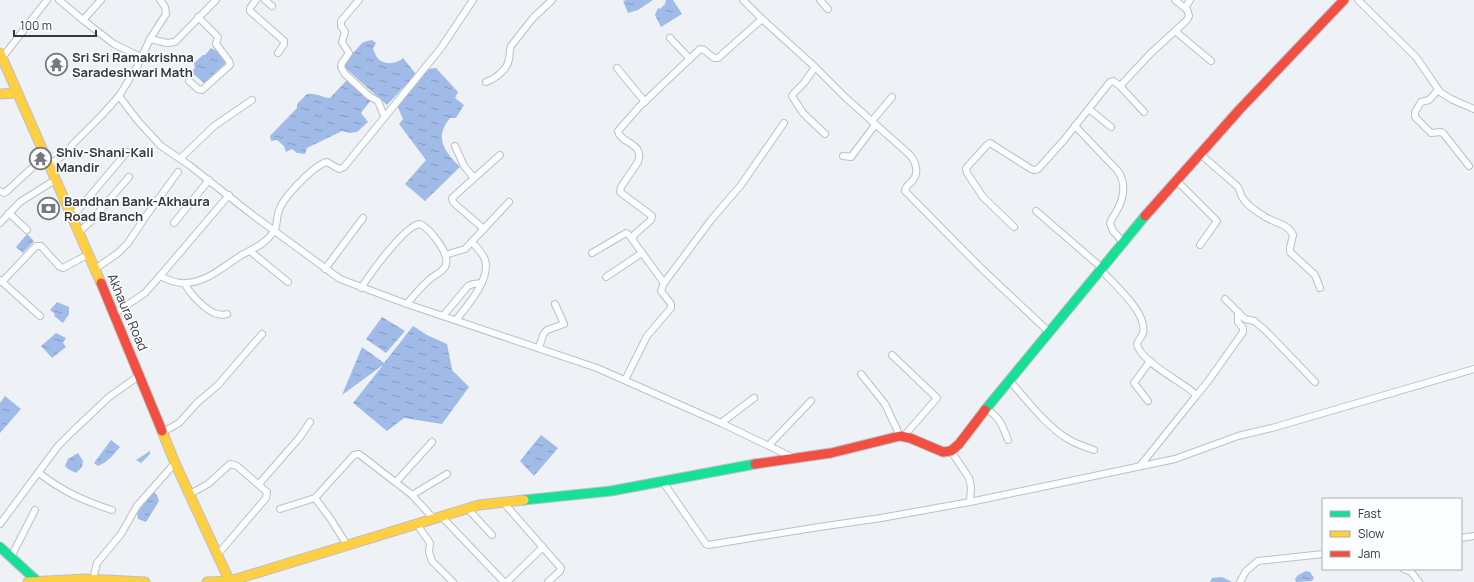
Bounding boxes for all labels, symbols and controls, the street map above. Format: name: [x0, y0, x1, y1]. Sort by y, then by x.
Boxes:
scale bar: [14, 12, 96, 38]
text: 100 m: [20, 17, 52, 34]
place label: Sri Sri Ramakrishna Saradeshwari Math: [72, 48, 194, 81]
temple icon: Sri Sri Ramakrishna Saradeshwari Math: [43, 51, 69, 77]
place label: Shiv-Shani-Kali Mandir: [56, 143, 154, 176]
temple icon: Shiv-Shani-Kali Mandir: [28, 146, 54, 172]
place label: Bandhan Bank-Akhaura Road Branch: [64, 192, 210, 225]
bank icon: Bandhan Bank-Akhaura Road Branch: [35, 195, 61, 221]
street label: Akhaura Road: [104, 271, 152, 353]
legend: [1322, 498, 1462, 570]
text: Fast: [1358, 505, 1382, 522]
text: Slow: [1358, 525, 1384, 542]
text: Jam: [1358, 545, 1380, 562]

